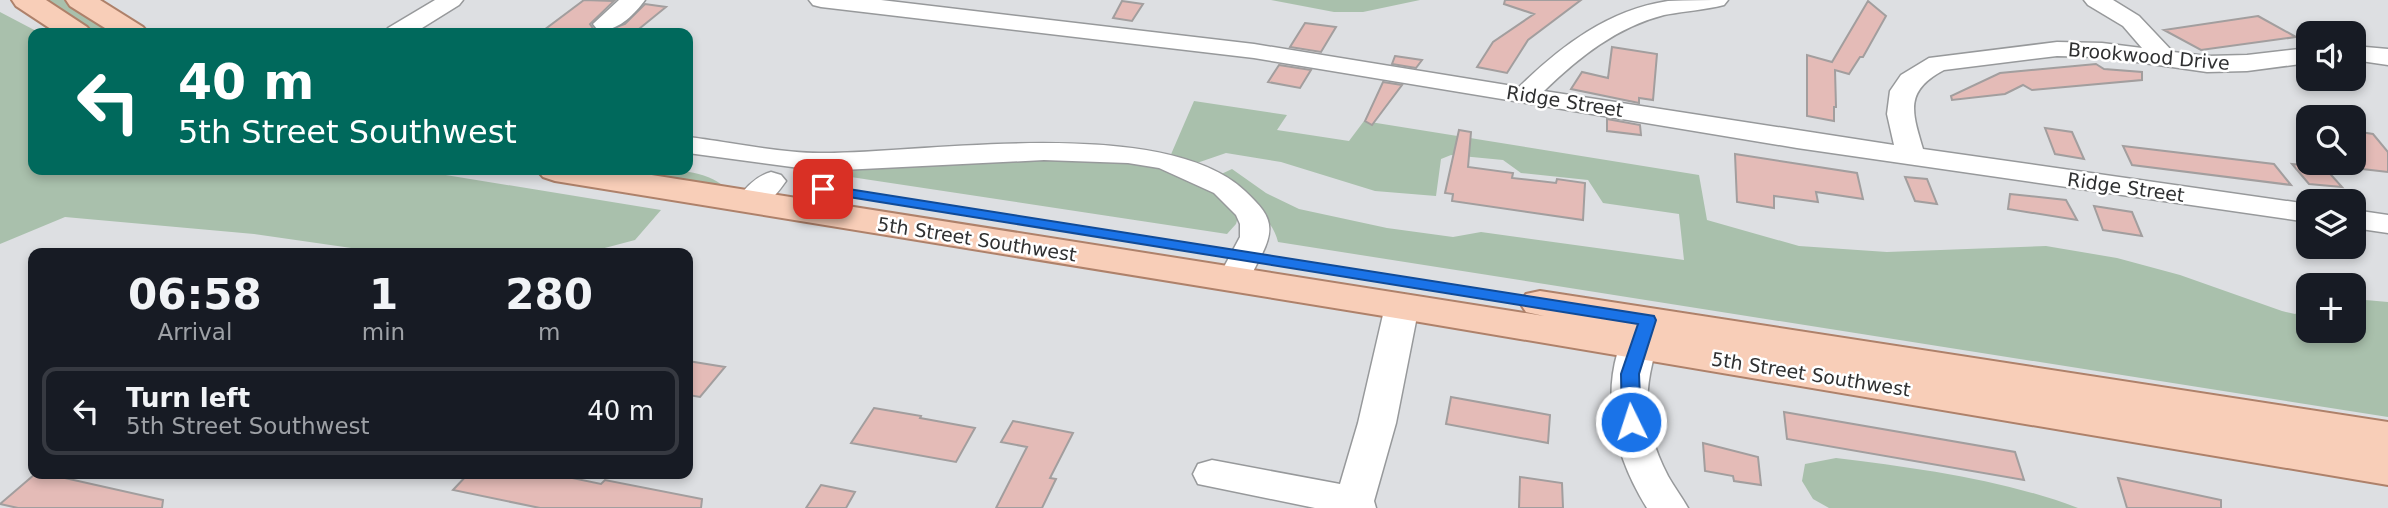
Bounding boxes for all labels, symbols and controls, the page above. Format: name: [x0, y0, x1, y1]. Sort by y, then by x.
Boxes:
map controls: [2296, 21, 2366, 343]
button: sound: [2296, 21, 2366, 91]
street label: Brookwood Drive: [2067, 38, 2231, 74]
text: 40 m: [178, 54, 314, 111]
icon: left: [63, 56, 154, 147]
street label: Ridge Street: [1505, 81, 1625, 121]
button: search: [2296, 105, 2366, 175]
text: 5th Street Southwest: [178, 113, 517, 151]
pin: [793, 159, 853, 219]
street label: Ridge Street: [2066, 168, 2186, 206]
icon: arrive: [804, 170, 842, 208]
button: layers: [2296, 189, 2366, 259]
street label: 5th Street Southwest: [876, 212, 1078, 266]
text: 06:58: [128, 270, 262, 319]
text: 1: [369, 270, 398, 319]
text: 280: [505, 270, 593, 319]
button: +: [2296, 273, 2366, 343]
text: Arrival: [158, 319, 232, 345]
text: min: [362, 319, 405, 345]
text: m: [538, 319, 560, 345]
street label: 5th Street Southwest: [1710, 347, 1912, 401]
text: Turn left: [126, 383, 250, 413]
position arrow: [1594, 385, 1668, 459]
icon: left: [67, 392, 105, 430]
text: 40 m: [587, 396, 654, 426]
text: 5th Street Southwest: [126, 413, 370, 439]

